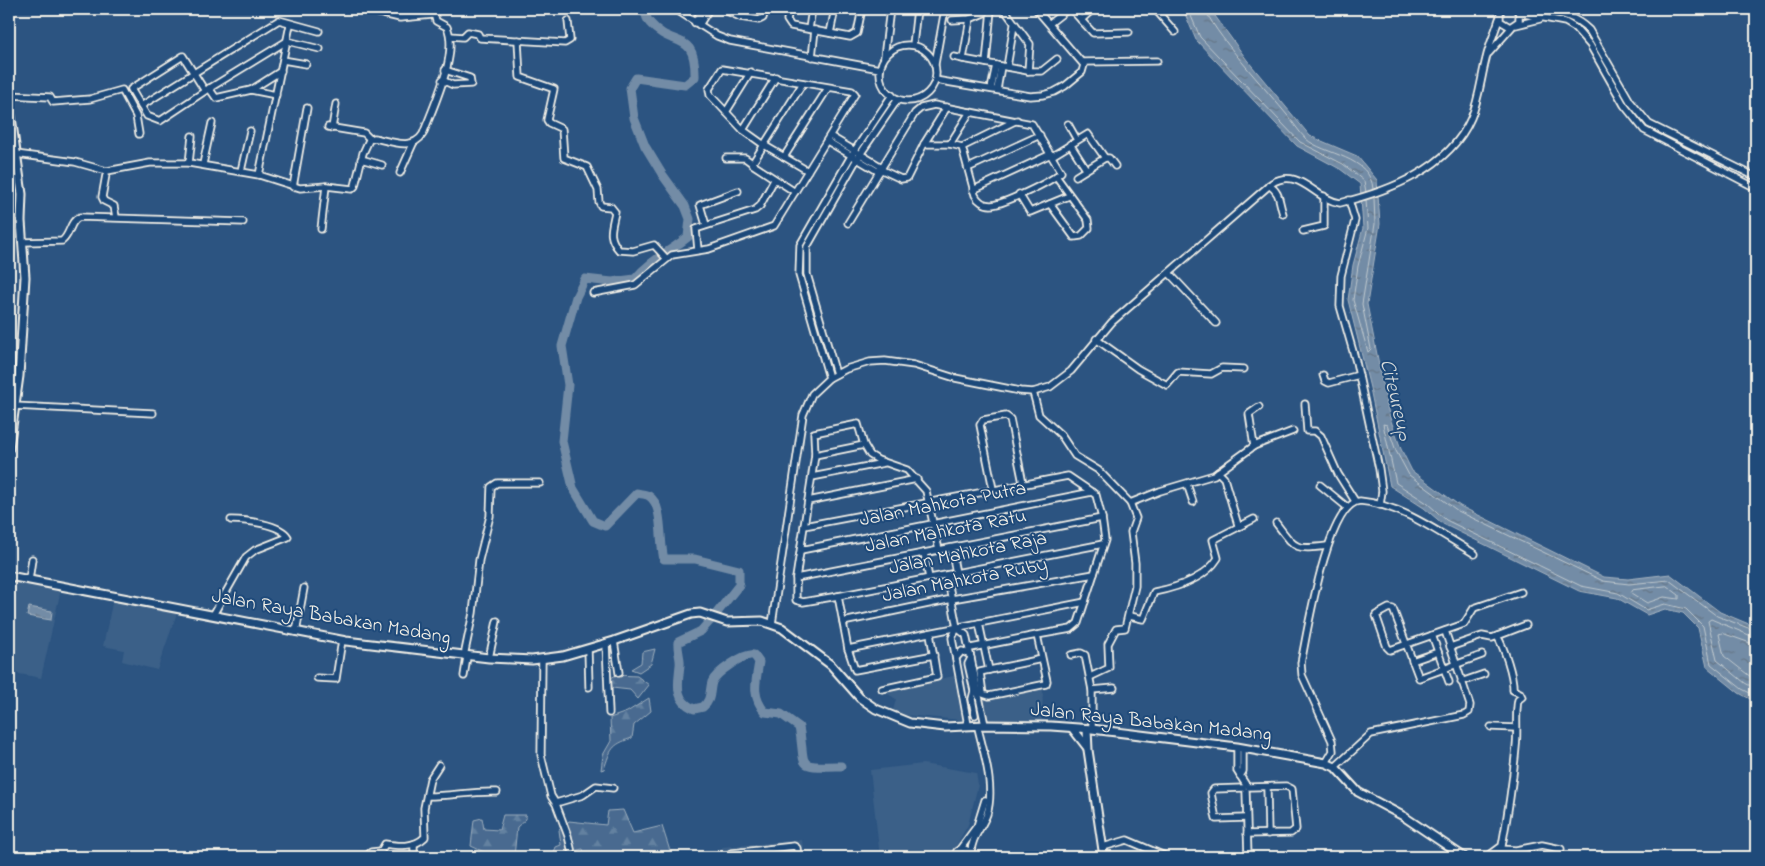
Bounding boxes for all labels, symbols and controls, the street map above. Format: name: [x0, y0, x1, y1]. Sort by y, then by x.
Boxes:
water label: Citeureup: [1371, 356, 1419, 444]
street label: Jalan Mahkota Putra: [857, 475, 1029, 535]
street label: Jalan Mahkota Ratu: [863, 502, 1029, 562]
street label: Jalan Mahkota Raja: [887, 524, 1049, 584]
street label: Jalan Mahkota Ruby: [880, 551, 1050, 611]
street label: Jalan Raya Babakan Madang: [209, 583, 453, 654]
street label: Jalan Raya Babakan Madang: [1029, 696, 1273, 751]

